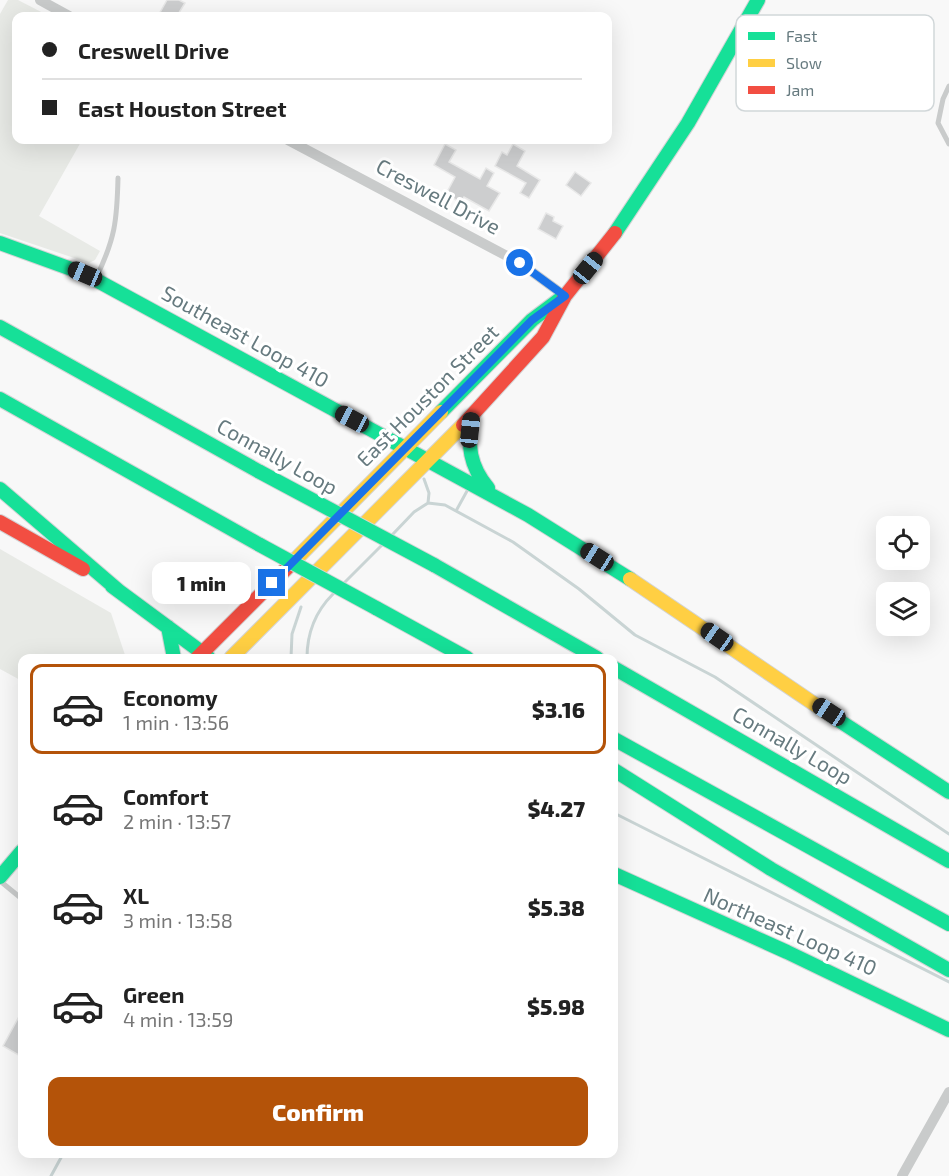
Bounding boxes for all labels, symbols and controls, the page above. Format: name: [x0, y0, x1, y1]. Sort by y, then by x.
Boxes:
legend: [736, 15, 934, 111]
text: Fast: [786, 26, 817, 45]
text: Creswell Drive: [78, 37, 229, 63]
text: Slow: [786, 53, 822, 72]
text: Jam: [786, 80, 814, 99]
text: East Houston Street: [78, 95, 286, 121]
street label: Creswell Drive: [372, 152, 505, 239]
car: [570, 248, 606, 288]
route start: [506, 249, 533, 276]
car: [65, 259, 105, 289]
street label: Southeast Loop 410: [158, 279, 334, 392]
street label: East Houston Street: [351, 319, 503, 471]
car: [332, 403, 372, 435]
car: [459, 411, 481, 449]
street label: Connally Loop: [213, 412, 342, 499]
map controls: [876, 516, 930, 636]
button: locate: [876, 516, 930, 570]
car: [577, 540, 617, 574]
callout: 1 min: [152, 562, 251, 604]
route end: [258, 569, 285, 596]
text: 1 min: [177, 571, 226, 595]
button: layers: [876, 582, 930, 636]
car: [697, 619, 737, 655]
icon: car: [51, 682, 105, 736]
text: Economy: [123, 684, 218, 710]
car: [809, 695, 849, 729]
text: $3.16: [532, 696, 585, 722]
street label: Connally Loop: [728, 700, 857, 789]
text: 1 min · 13:56: [123, 710, 229, 734]
icon: car: [51, 781, 105, 835]
text: Comfort: [123, 783, 208, 809]
text: $4.27: [527, 795, 585, 821]
text: 2 min · 13:57: [123, 809, 231, 833]
icon: car: [51, 880, 105, 934]
street label: Northeast Loop 410: [700, 881, 881, 980]
text: XL: [123, 882, 149, 908]
text: $5.38: [528, 894, 585, 920]
text: 3 min · 13:58: [123, 908, 233, 932]
icon: car: [51, 979, 105, 1033]
text: Green: [123, 981, 185, 1007]
text: $5.98: [527, 993, 585, 1019]
text: 4 min · 13:59: [123, 1007, 233, 1031]
button: Confirm: [48, 1077, 588, 1146]

